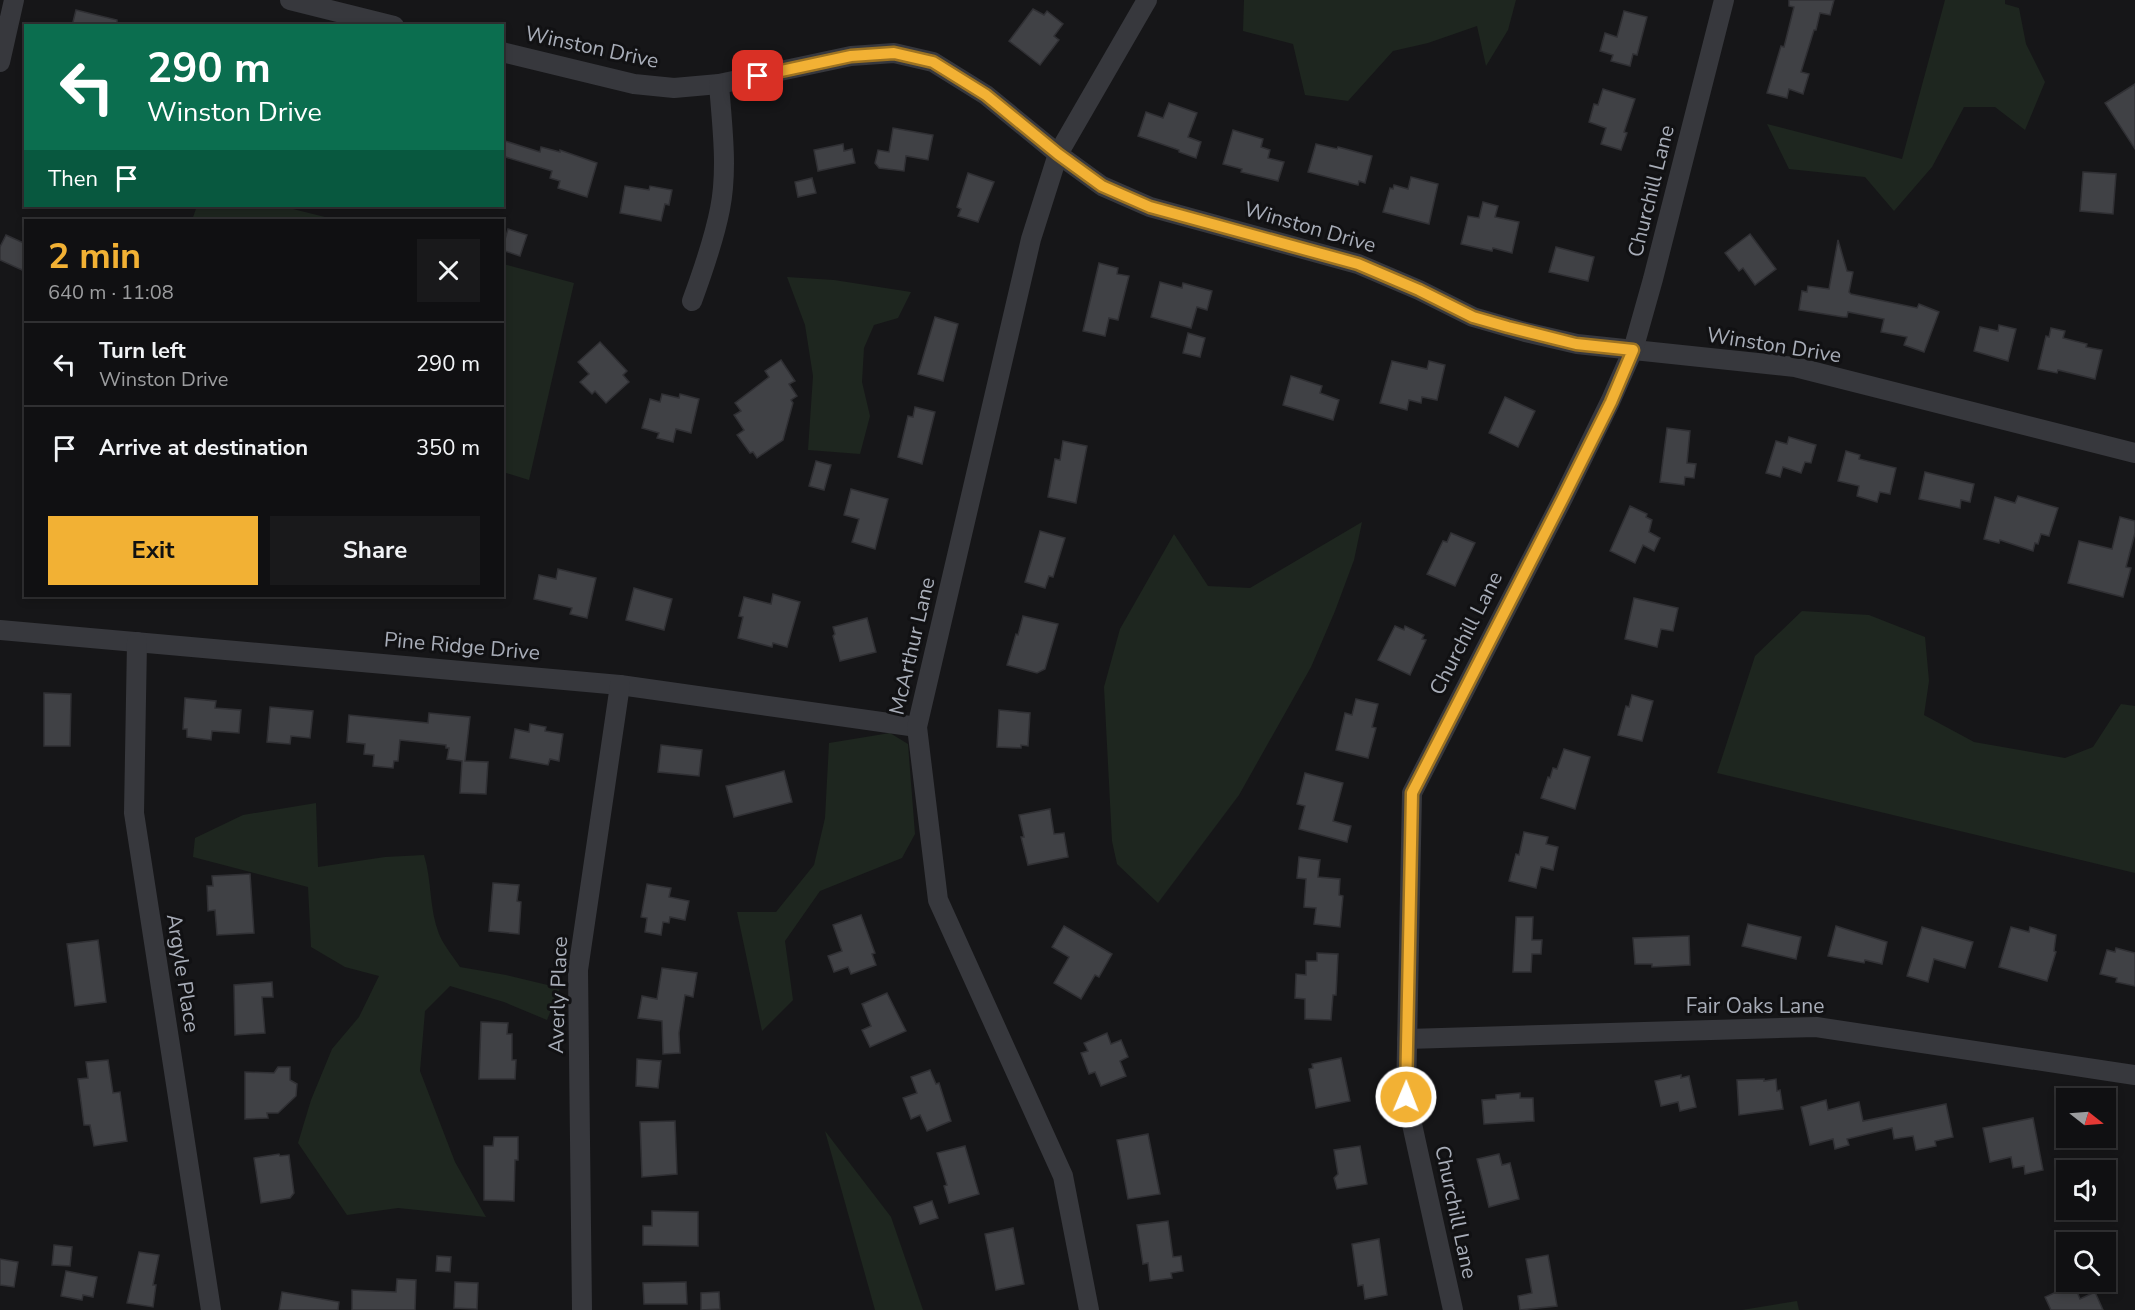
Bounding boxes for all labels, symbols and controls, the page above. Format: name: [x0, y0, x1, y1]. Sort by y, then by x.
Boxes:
street label: Winston Drive: [523, 19, 661, 75]
text: 290 m: [147, 40, 271, 97]
icon: left: [48, 48, 126, 126]
pin: [732, 50, 783, 101]
icon: arrive: [741, 59, 774, 92]
text: Winston Drive: [147, 94, 322, 131]
street label: Churchill Lane: [1621, 122, 1681, 260]
icon: arrive: [110, 162, 143, 195]
text: Then: [48, 164, 98, 194]
street label: Winston Drive: [1241, 195, 1379, 259]
text: 2 min: [48, 232, 141, 281]
button: close: [417, 239, 480, 302]
text: 640 m · 11:08: [48, 279, 174, 306]
street label: Winston Drive: [1705, 321, 1843, 369]
text: Turn left: [99, 336, 186, 366]
icon: left: [48, 348, 81, 381]
text: 290 m: [416, 349, 480, 379]
text: Winston Drive: [99, 366, 229, 393]
icon: arrive: [48, 432, 81, 465]
text: Arrive at destination: [99, 433, 308, 463]
text: 350 m: [416, 433, 480, 463]
button: Exit: [48, 516, 258, 585]
button: Share: [270, 516, 480, 585]
street label: Churchill Lane: [1423, 566, 1509, 700]
street label: McArthur Lane: [883, 574, 941, 718]
street label: Pine Ridge Drive: [383, 625, 541, 667]
street label: Argyle Place: [160, 912, 206, 1034]
street label: Averly Place: [542, 936, 574, 1054]
street label: Fair Oaks Lane: [1686, 992, 1824, 1020]
position arrow: [1374, 1065, 1438, 1129]
north arrow: [2056, 1088, 2116, 1148]
map controls: [2056, 1088, 2116, 1292]
street label: Churchill Lane: [1428, 1143, 1484, 1281]
button: sound: [2056, 1160, 2116, 1220]
button: search: [2056, 1232, 2116, 1292]

